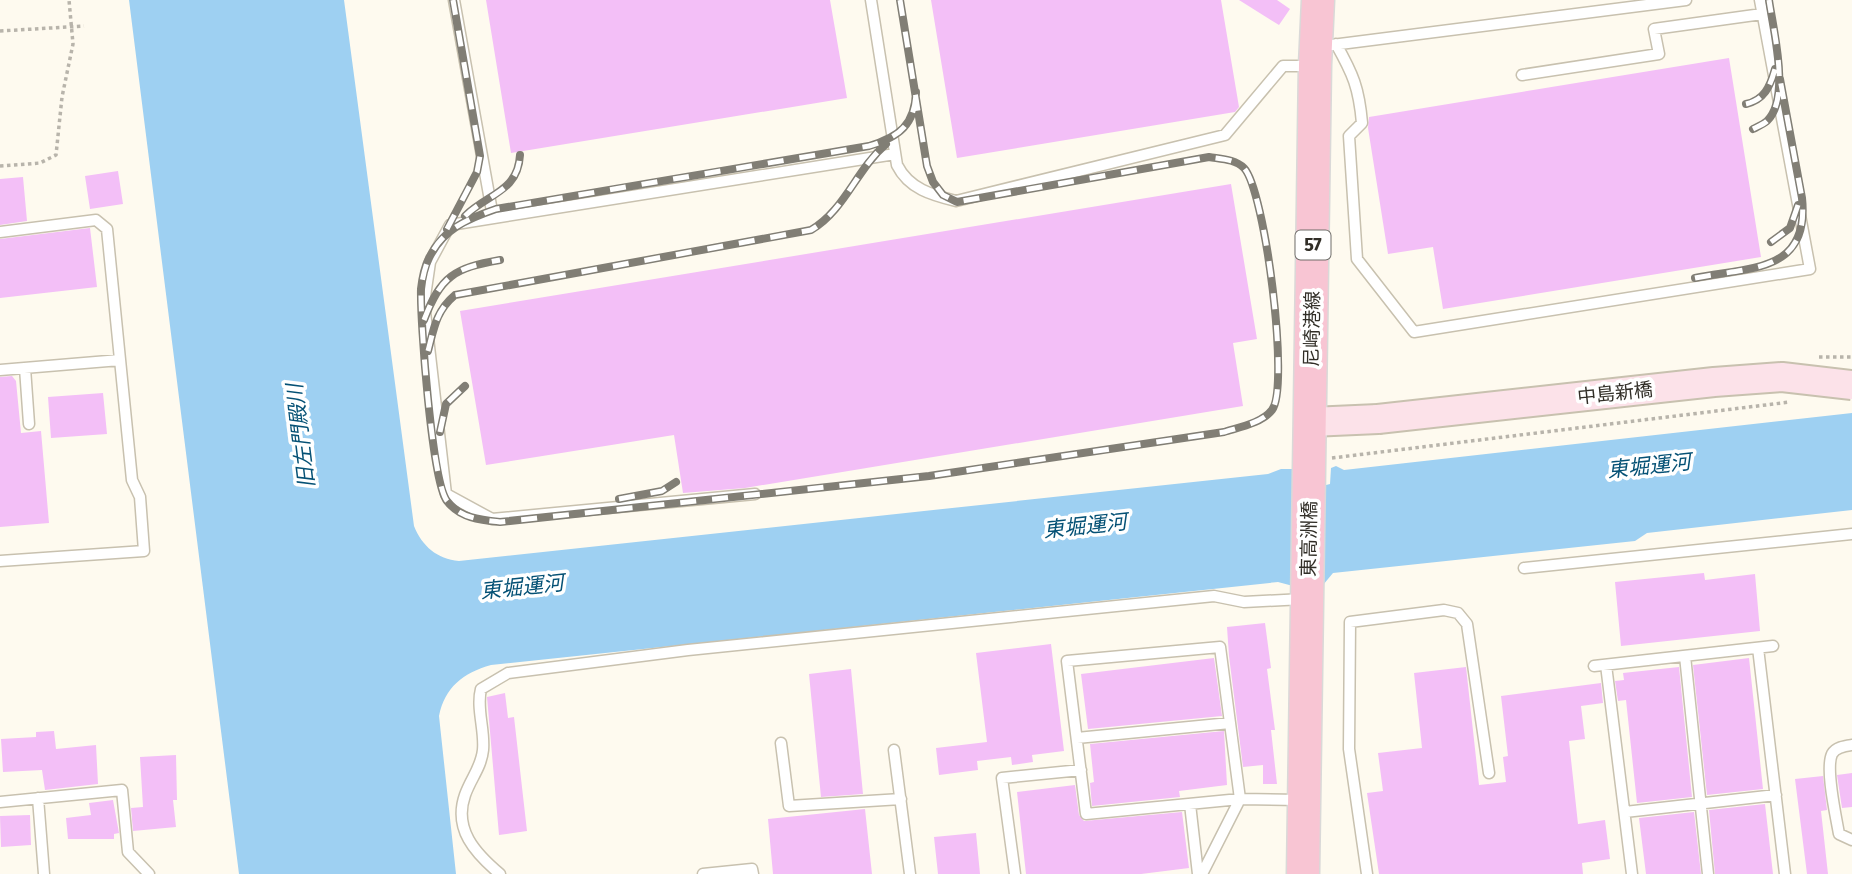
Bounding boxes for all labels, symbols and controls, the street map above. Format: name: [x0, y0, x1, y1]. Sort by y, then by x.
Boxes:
road number: 57: [1296, 230, 1330, 260]
street label: 尼崎港線: [1300, 291, 1324, 367]
street label: 中島新橋: [1576, 378, 1654, 408]
water label: 旧左門殿川: [281, 380, 320, 490]
water label: 東堀運河: [1606, 448, 1696, 483]
street label: 東高洲橋: [1297, 501, 1321, 577]
water label: 東堀運河: [1042, 508, 1132, 543]
water label: 東堀運河: [479, 569, 569, 604]

